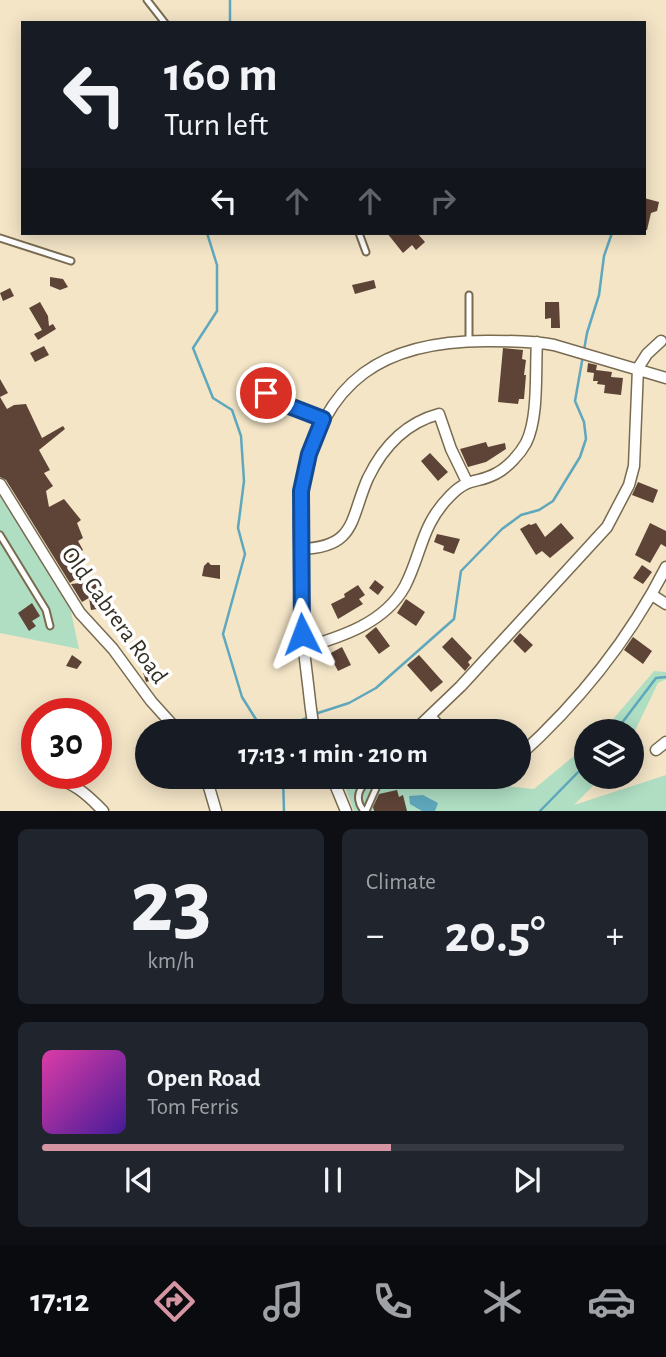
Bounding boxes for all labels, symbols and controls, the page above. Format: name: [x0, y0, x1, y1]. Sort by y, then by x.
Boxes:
icon: left: [49, 49, 140, 140]
text: 160 m: [164, 51, 278, 100]
text: Turn left: [164, 109, 268, 141]
icon: left: [205, 182, 243, 220]
icon: ahead: [278, 182, 316, 220]
icon: ahead: [351, 182, 389, 220]
icon: right: [424, 182, 462, 220]
pin: [236, 363, 296, 423]
icon: arrive: [247, 374, 285, 412]
street label: Old Cabrera Road: [57, 543, 172, 688]
position arrow: [265, 597, 339, 671]
speed limit sign: 30: [21, 698, 112, 789]
map controls: [574, 719, 644, 789]
button: layers: [574, 719, 644, 789]
text: 17:13 · 1 min · 210 m: [238, 741, 428, 767]
text: 23: [130, 857, 212, 948]
text: Climate: [366, 871, 436, 894]
text: 20.5°: [444, 909, 546, 961]
text: −: [366, 917, 384, 955]
text: +: [606, 917, 624, 955]
text: km/h: [147, 950, 195, 973]
text: Open Road: [147, 1065, 261, 1091]
text: Tom Ferris: [147, 1096, 239, 1119]
icon: previous: [120, 1161, 158, 1199]
icon: pause: [314, 1161, 352, 1199]
icon: next: [508, 1161, 546, 1199]
icon: directions: [150, 1277, 199, 1326]
icon: music: [259, 1277, 308, 1326]
icon: phone: [368, 1277, 417, 1326]
icon: climate: [478, 1277, 527, 1326]
icon: car: [587, 1277, 636, 1326]
text: 17:12: [30, 1285, 89, 1317]

